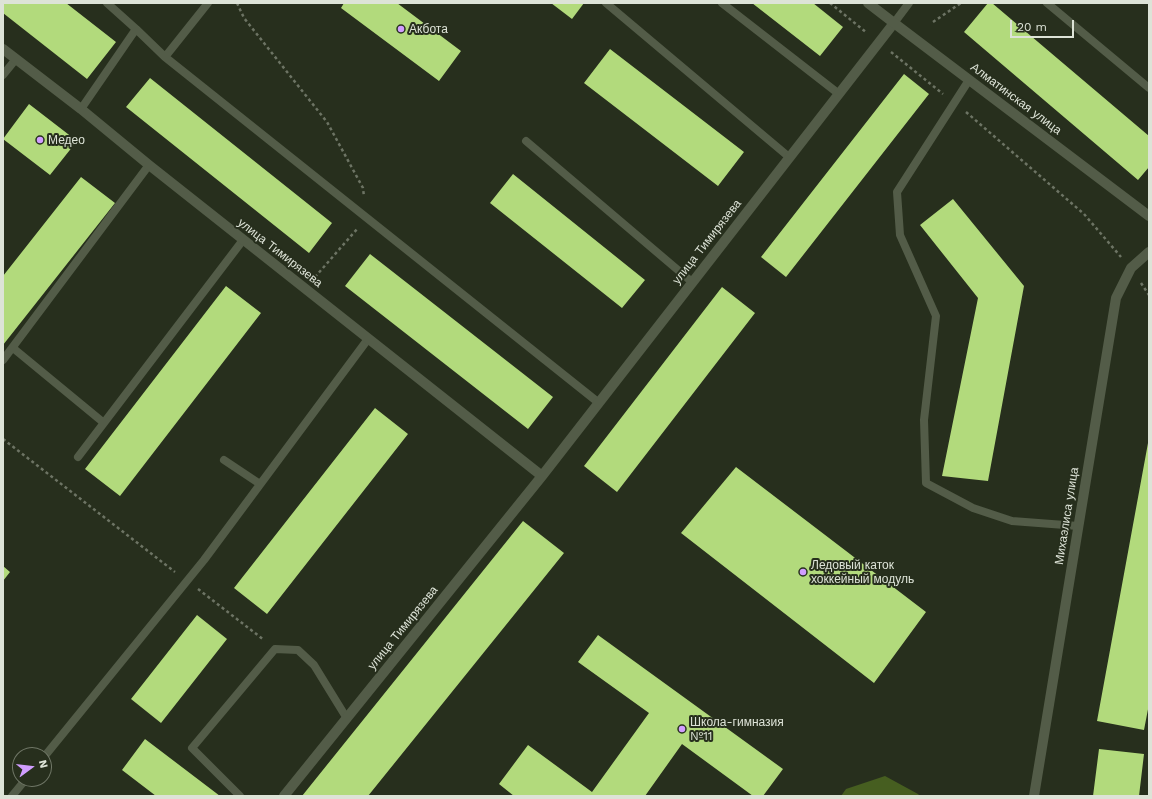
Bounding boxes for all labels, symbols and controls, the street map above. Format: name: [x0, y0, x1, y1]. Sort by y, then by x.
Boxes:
scale bar: [1012, 12, 1076, 38]
text: 20 m: [1017, 20, 1047, 34]
place label: Акбота: [409, 22, 448, 36]
marker: Акбота: [396, 24, 406, 34]
street label: Алматинская улица: [968, 60, 1064, 138]
place label: Медео: [48, 133, 85, 147]
marker: Медео: [35, 135, 45, 145]
street label: улица Тимирязева: [669, 197, 745, 287]
street label: улица Тимирязева: [235, 215, 325, 291]
street label: Михаэлиса улица: [1052, 466, 1082, 566]
place label: Ледовый каток хоккейный модуль: [811, 558, 914, 586]
marker: Ледовый каток хоккейный модуль: [798, 567, 808, 577]
street label: улица Тимирязева: [365, 583, 441, 673]
place label: Школа-гимназия №11: [690, 715, 784, 743]
marker: Школа-гимназия №11: [677, 724, 687, 734]
north arrow: [12, 747, 52, 787]
text: N: [36, 758, 50, 770]

